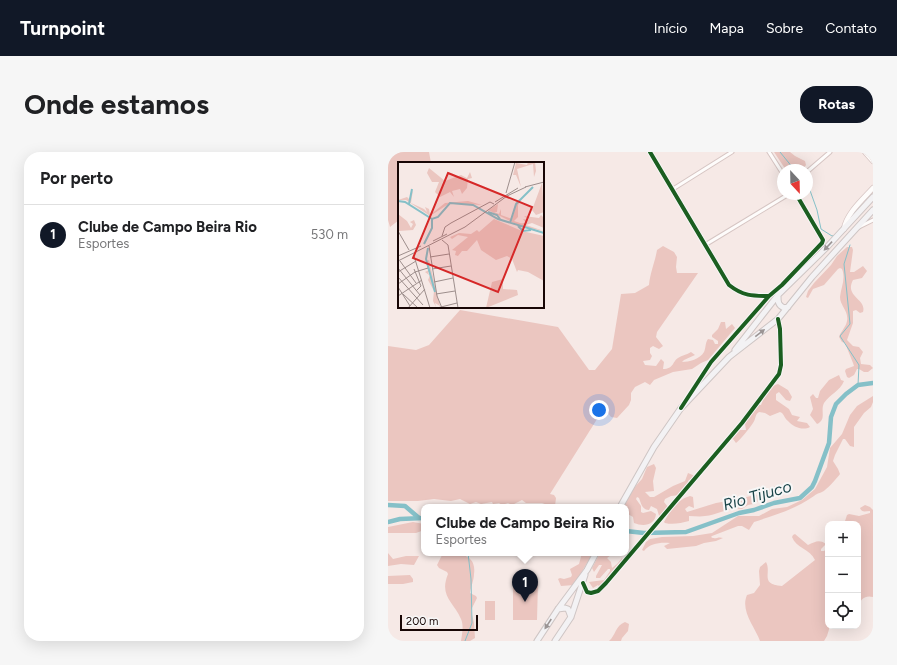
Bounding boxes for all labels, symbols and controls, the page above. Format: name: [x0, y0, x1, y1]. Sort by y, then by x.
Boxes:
text: Turnpoint: [20, 17, 105, 40]
text: Início: [654, 20, 687, 37]
text: Mapa: [709, 20, 744, 37]
text: Sobre: [766, 20, 803, 37]
text: Contato: [825, 20, 877, 37]
button: Rotas: [800, 86, 873, 123]
text: Onde estamos: [24, 87, 209, 121]
inset map: [398, 162, 544, 308]
north arrow: [777, 164, 813, 200]
text: Por perto: [40, 168, 113, 188]
text: Clube de Campo Beira Rio: [78, 218, 257, 236]
text: 1: [50, 227, 56, 242]
text: 530 m: [311, 227, 348, 242]
text: Esportes: [78, 236, 129, 251]
one-way arrow: [823, 241, 833, 251]
one-way arrow: [754, 329, 765, 338]
your location: [589, 400, 609, 420]
water label: Rio Tijuco: [721, 477, 794, 514]
popup: [421, 504, 629, 556]
text: Clube de Campo Beira Rio: [436, 514, 614, 532]
map controls: [825, 521, 861, 629]
button: +: [825, 521, 861, 557]
text: Esportes: [436, 532, 487, 547]
button: −: [825, 557, 861, 593]
pin: 1: [512, 569, 538, 602]
button: locate: [825, 593, 861, 629]
scale bar: [400, 613, 478, 632]
text: 200 m: [406, 615, 438, 628]
one-way arrow: [544, 619, 552, 629]

